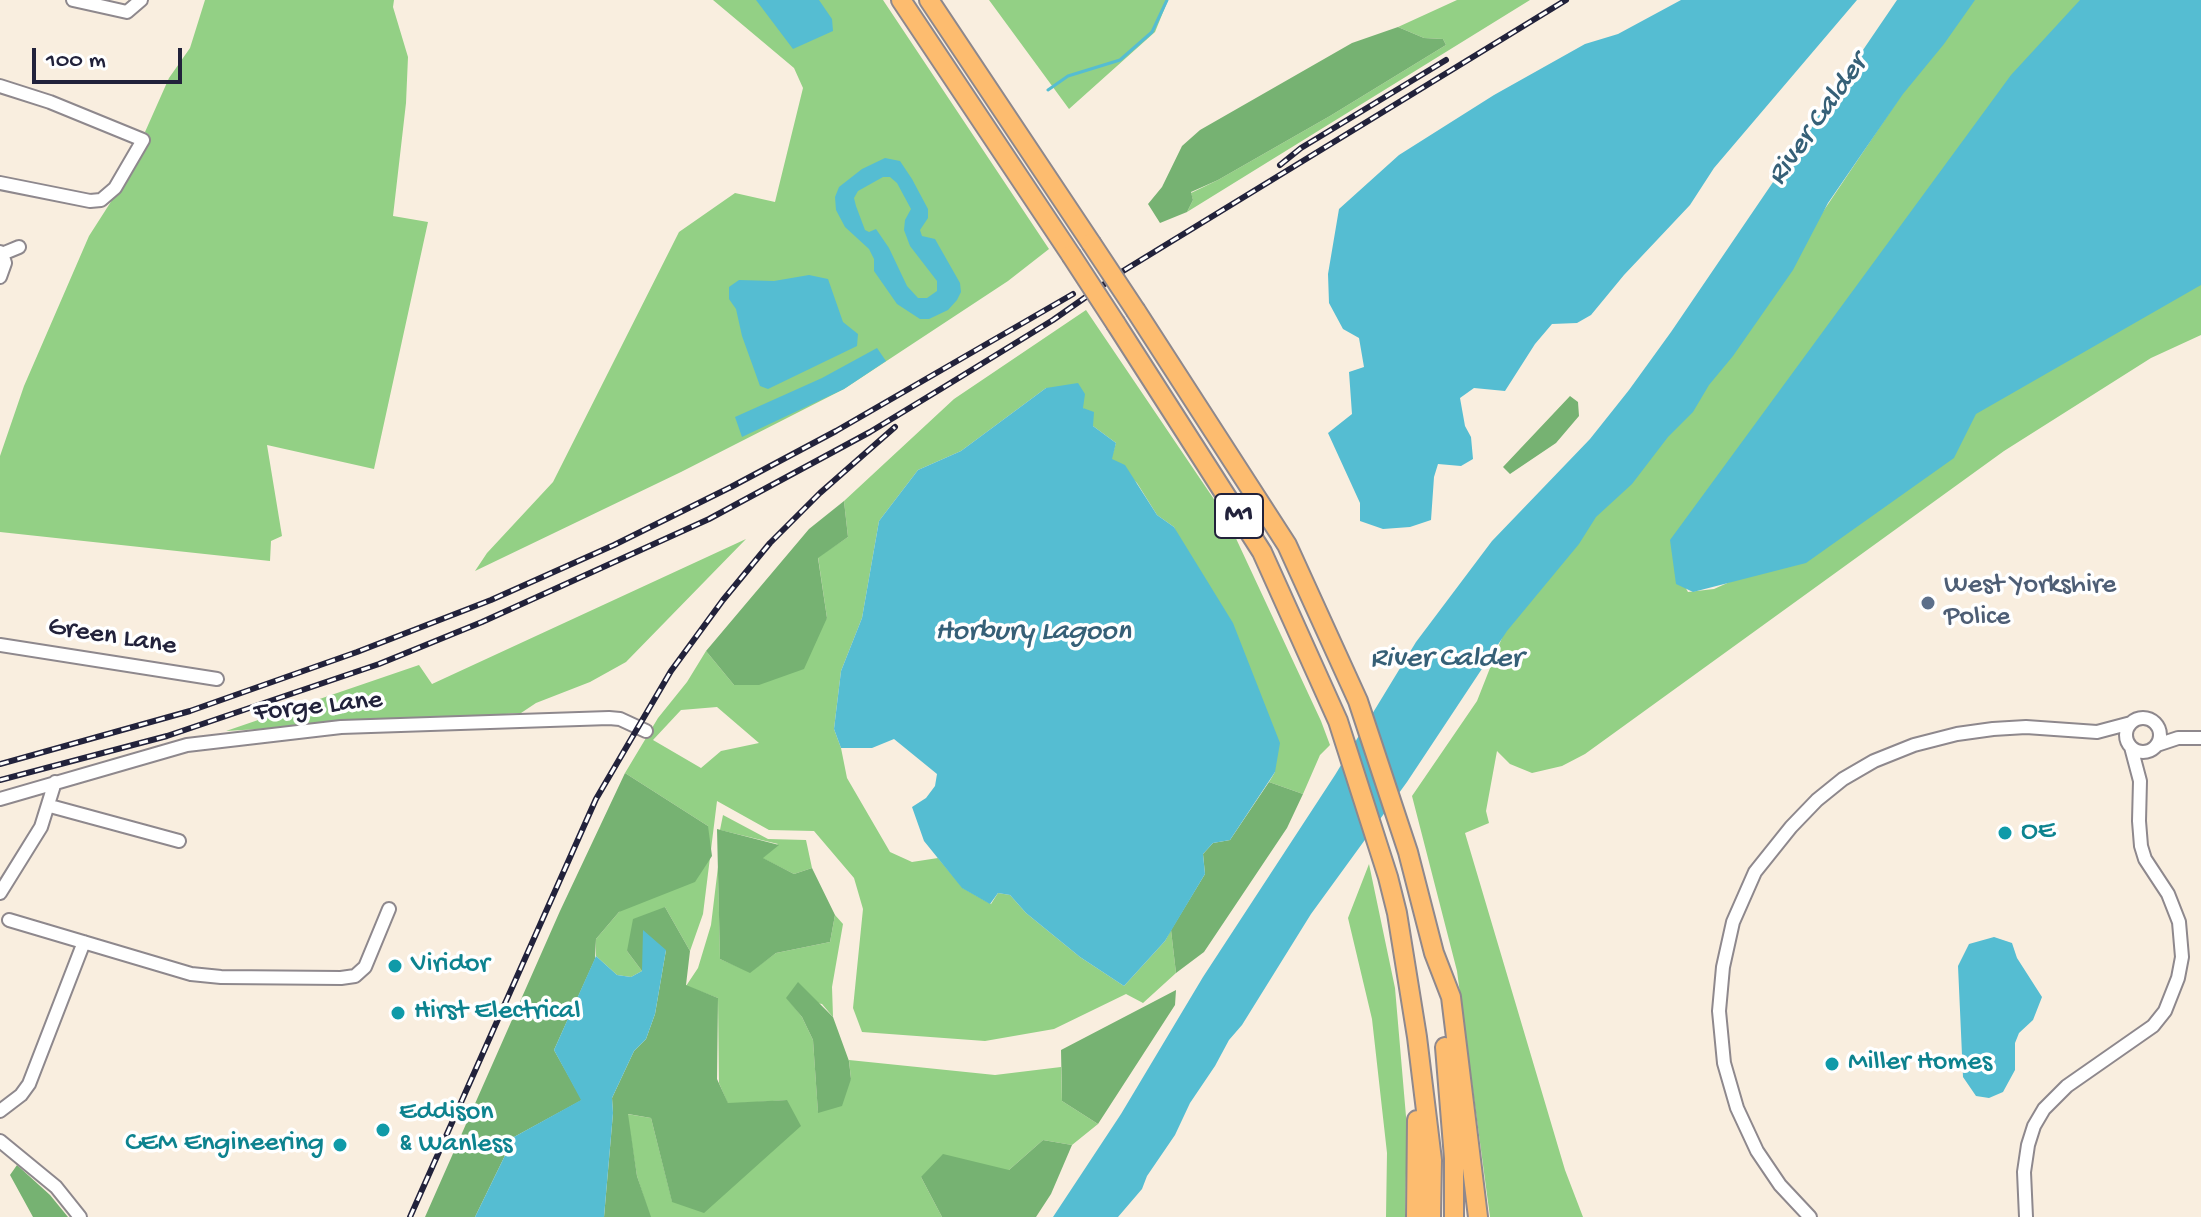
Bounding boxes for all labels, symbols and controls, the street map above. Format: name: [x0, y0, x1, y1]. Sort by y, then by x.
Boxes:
scale bar: [36, 32, 186, 82]
text: 100 m: [46, 47, 106, 76]
water label: River Calder: [1761, 48, 1877, 194]
road number: M1: [1215, 494, 1263, 538]
place label: West Yorkshire Police: [1944, 570, 2116, 636]
marker: West Yorkshire Police: [1919, 594, 1937, 612]
street label: Green Lane: [45, 611, 179, 665]
water label: Horbury Lagoon: [935, 615, 1131, 651]
water label: River Calder: [1370, 642, 1522, 678]
street label: Forge Lane: [252, 685, 384, 731]
place label: OE: [2021, 816, 2055, 850]
marker: OE: [1996, 824, 2014, 842]
place label: Viridor: [411, 949, 489, 983]
marker: Viridor: [386, 957, 404, 975]
place label: Hirst Electrical: [414, 996, 581, 1030]
marker: Hirst Electrical: [389, 1004, 407, 1022]
place label: Miller Homes: [1848, 1047, 1992, 1081]
marker: Miller Homes: [1823, 1055, 1841, 1073]
place label: Eddison & Wanless: [399, 1097, 512, 1163]
marker: Eddison & Wanless: [374, 1121, 392, 1139]
place label: CEM Engineering: [125, 1128, 324, 1162]
marker: CEM Engineering: [331, 1136, 349, 1154]

